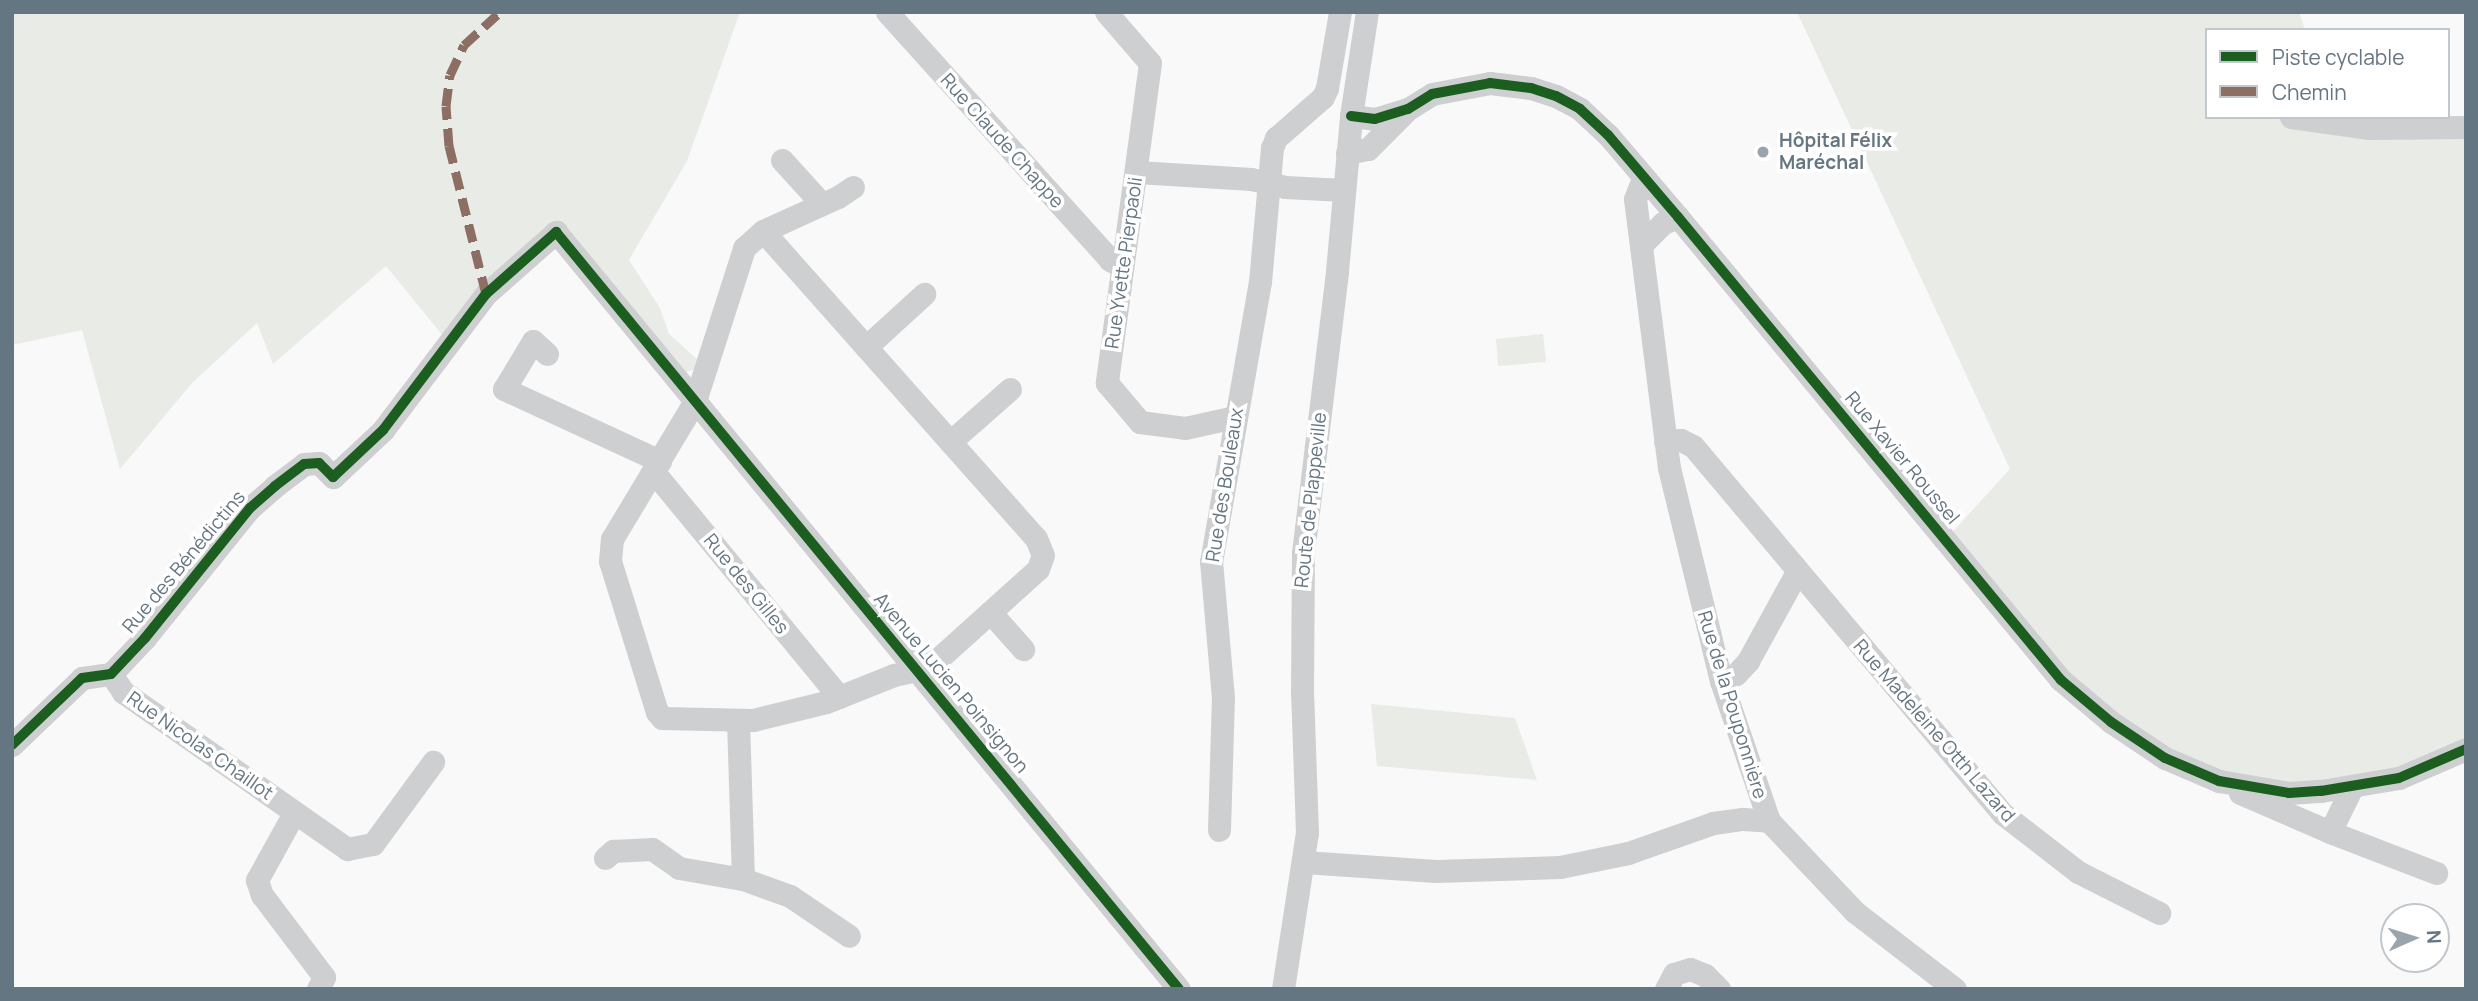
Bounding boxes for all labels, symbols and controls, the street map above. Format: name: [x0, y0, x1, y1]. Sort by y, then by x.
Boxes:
legend: [2205, 28, 2450, 119]
text: Piste cyclable: [2272, 43, 2404, 71]
street label: Rue Claude Chappe: [936, 69, 1068, 213]
text: Chemin: [2272, 78, 2347, 106]
place label: Hôpital Félix Maréchal: [1779, 130, 1892, 174]
marker: Hôpital Félix Maréchal: [1753, 142, 1773, 162]
street label: Rue Yvette Pierpaoli: [1101, 176, 1147, 350]
street label: Rue Xavier Roussel: [1840, 387, 1964, 529]
street label: Rue des Bouleaux: [1202, 406, 1248, 564]
street label: Route de Plappeville: [1290, 411, 1332, 589]
street label: Rue des Bénédictins: [118, 486, 250, 638]
street label: Rue des Gilles: [699, 529, 793, 639]
street label: Avenue Lucien Poinsignon: [869, 588, 1033, 778]
street label: Rue de la Pouponnière: [1693, 608, 1771, 802]
street label: Rue Madeleine Otth Lazard: [1849, 635, 2019, 827]
street label: Rue Nicolas Chaillot: [122, 687, 278, 805]
north arrow: [2380, 903, 2450, 973]
text: N: [2421, 930, 2447, 945]

